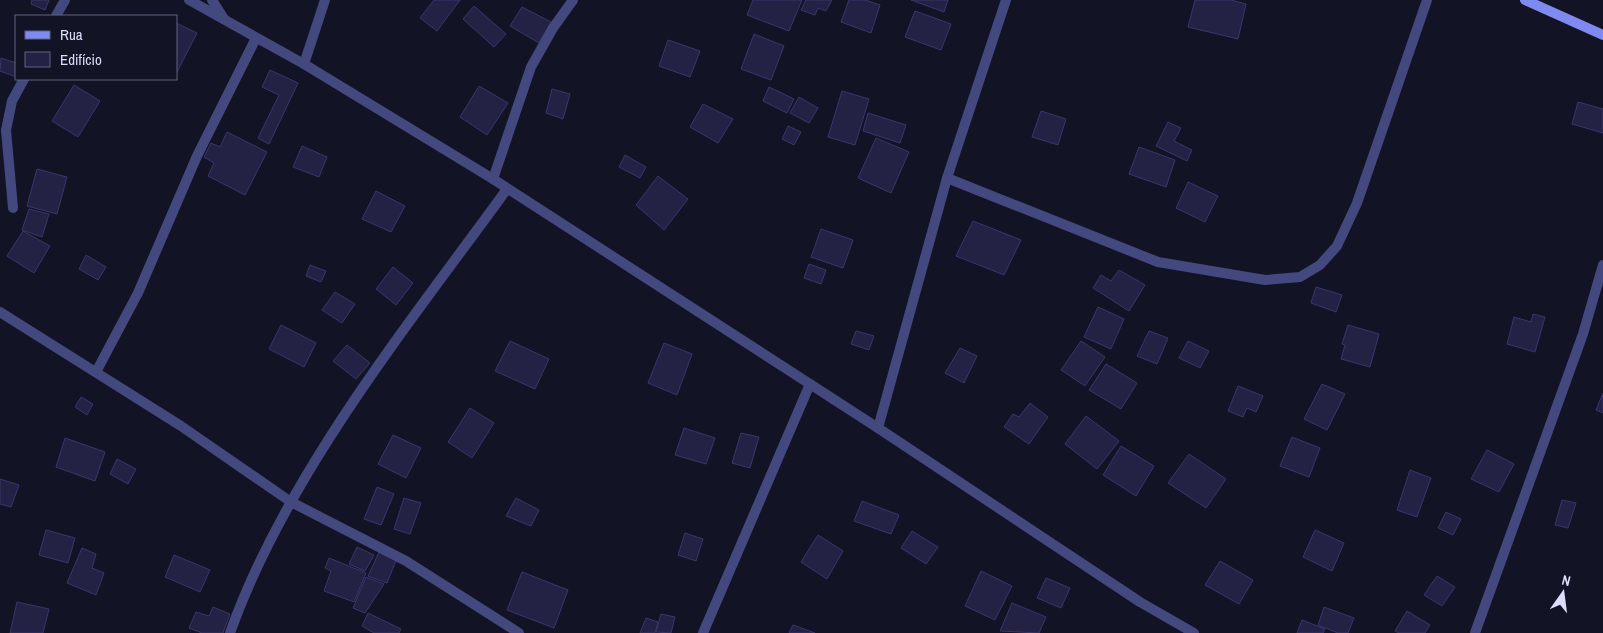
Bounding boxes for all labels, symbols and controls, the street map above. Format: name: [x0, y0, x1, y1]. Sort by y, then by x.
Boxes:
legend: [15, 15, 178, 80]
text: Rua: [60, 24, 83, 45]
text: Edifício: [60, 49, 102, 70]
north arrow: [1538, 568, 1588, 618]
text: N: [1560, 571, 1572, 590]

